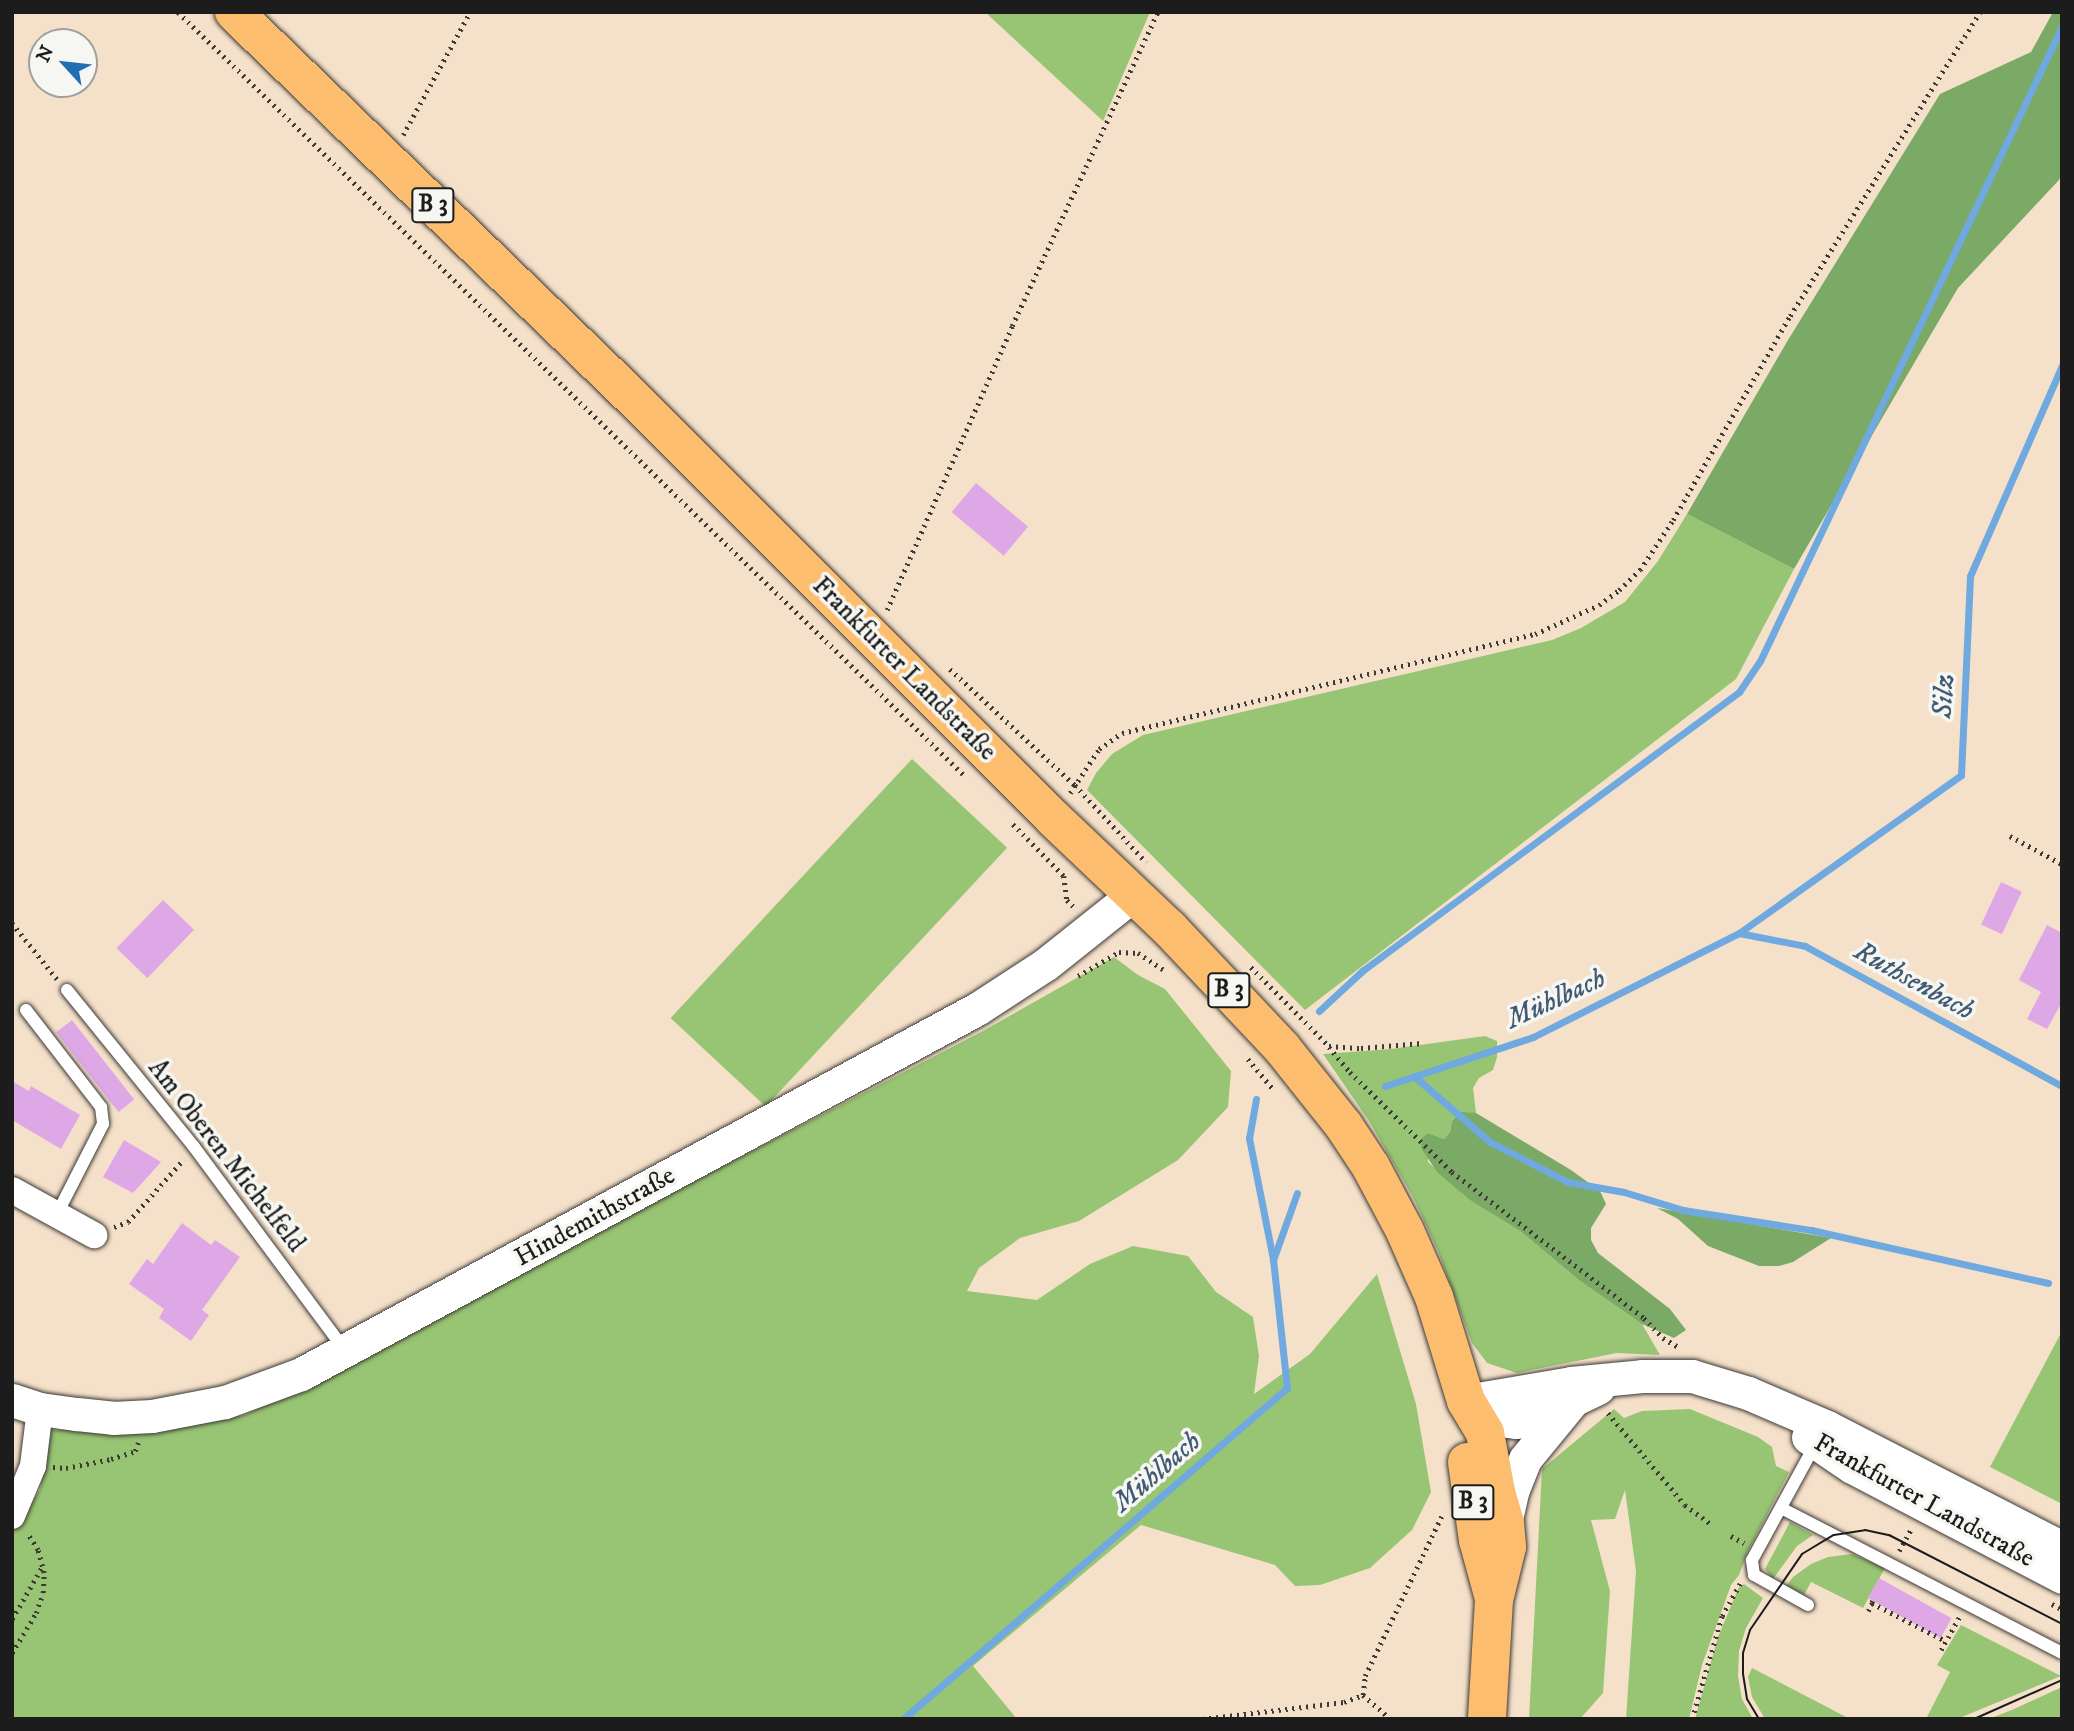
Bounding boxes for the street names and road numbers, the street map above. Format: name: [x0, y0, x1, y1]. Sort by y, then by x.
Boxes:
road number: B 3: [410, 184, 456, 226]
street label: Frankfurter Landstraße: [806, 571, 1002, 767]
road number: B 3: [1206, 970, 1252, 1010]
street label: Am Oberen Michelfeld: [141, 1053, 311, 1259]
street label: Hindemithstraße: [510, 1160, 680, 1274]
street label: Frankfurter Landstraße: [1808, 1427, 2040, 1575]
road number: B 3: [1450, 1482, 1496, 1522]

